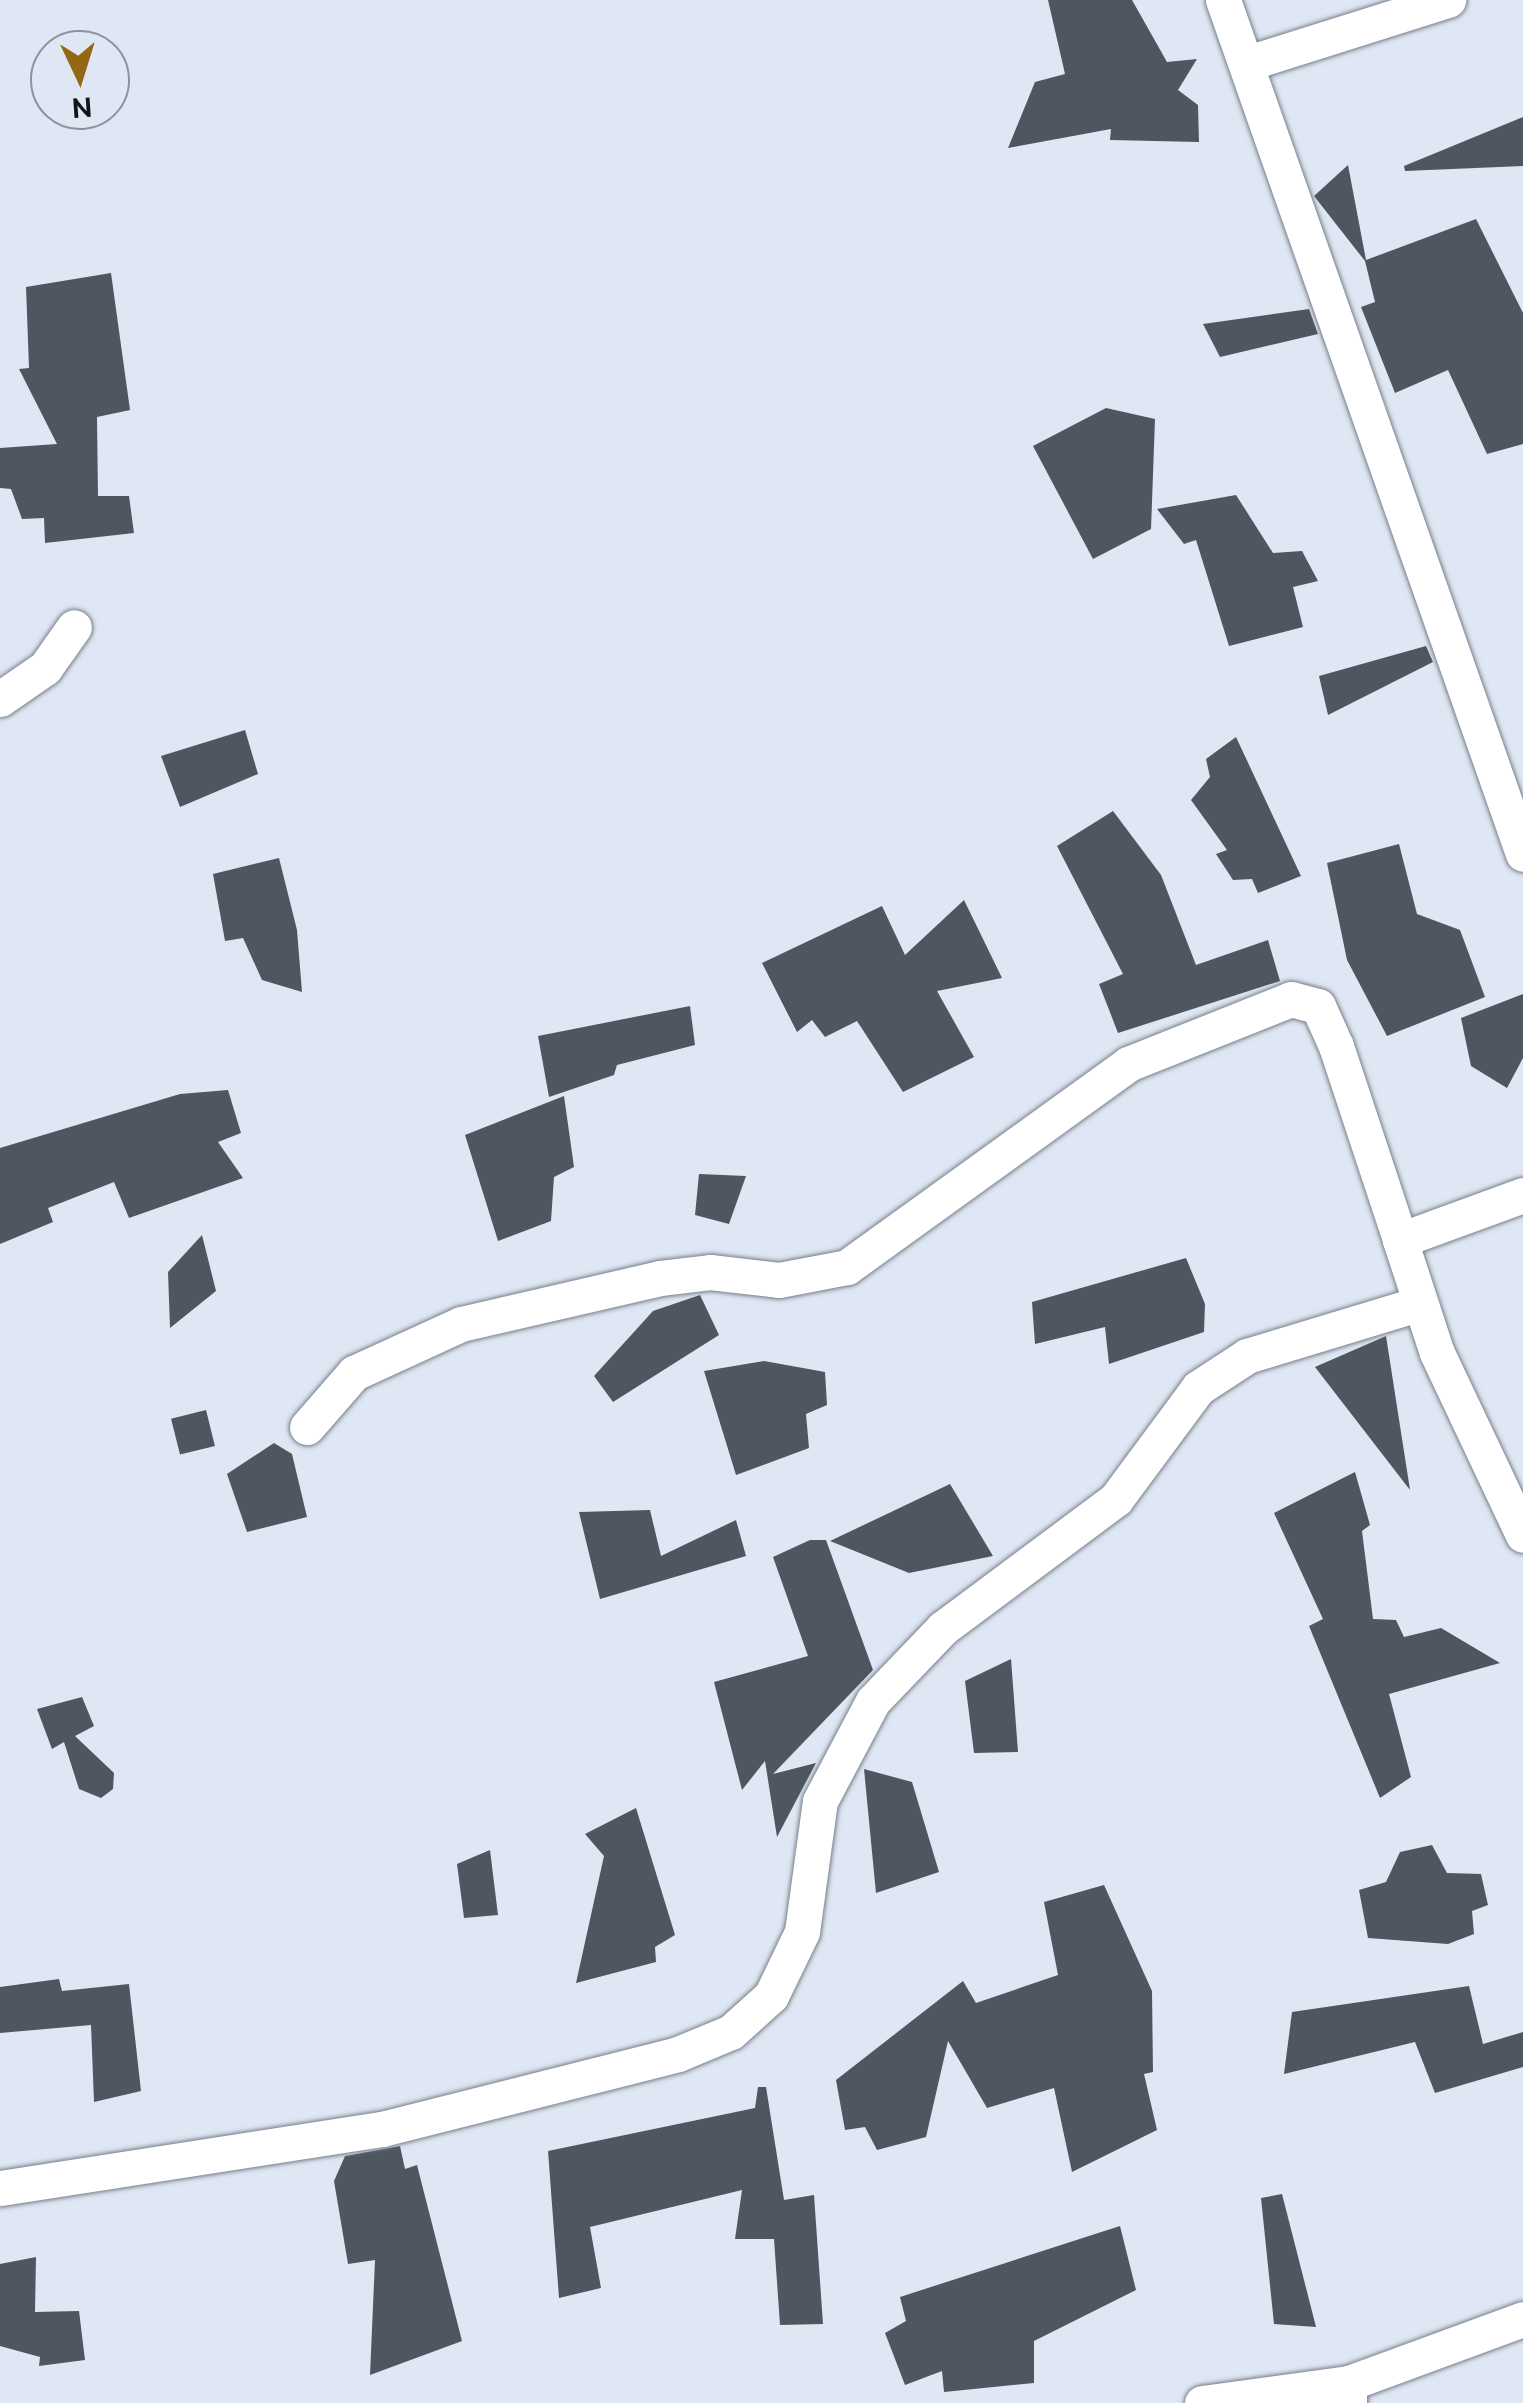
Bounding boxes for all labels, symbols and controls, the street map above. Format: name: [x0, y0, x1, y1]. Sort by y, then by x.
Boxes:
north arrow: [30, 30, 130, 130]
text: N: [70, 92, 93, 125]

